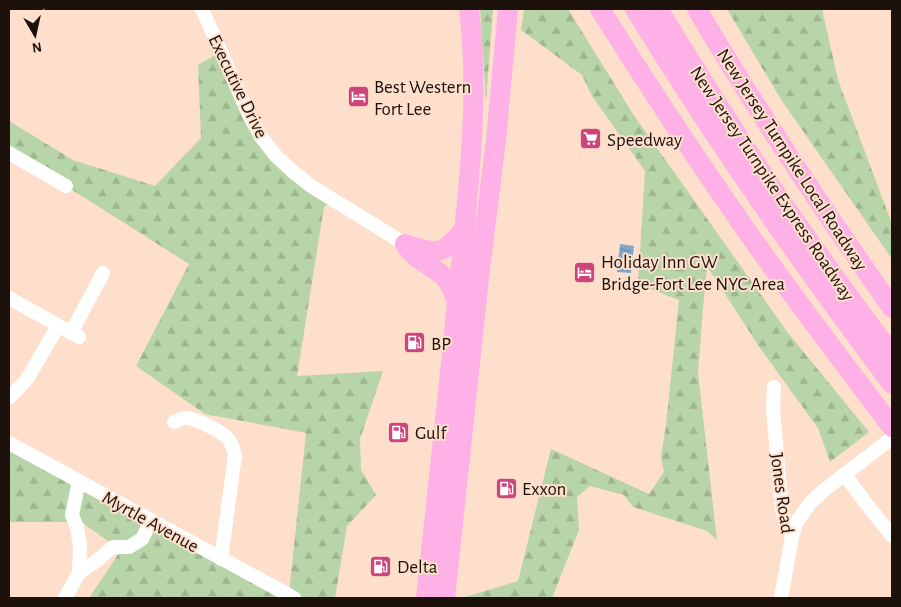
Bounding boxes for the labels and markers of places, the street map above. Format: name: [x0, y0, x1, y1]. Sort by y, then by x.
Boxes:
place label: Best Western Fort Lee: [374, 78, 471, 119]
hotel icon: Best Western Fort Lee: [346, 85, 370, 109]
supermarket icon: Speedway: [579, 127, 603, 151]
place label: Speedway: [607, 131, 682, 150]
place label: Holiday Inn GW Bridge-Fort Lee NYC Area: [601, 253, 785, 294]
hotel icon: Holiday Inn GW Bridge-Fort Lee NYC Area: [573, 260, 597, 284]
fuel station icon: BP: [403, 331, 427, 355]
place label: BP: [431, 335, 451, 354]
fuel station icon: Gulf: [387, 420, 411, 444]
place label: Gulf: [415, 424, 447, 443]
fuel station icon: Exxon: [494, 476, 518, 500]
place label: Exxon: [522, 480, 566, 499]
fuel station icon: Delta: [369, 554, 393, 578]
place label: Delta: [397, 558, 438, 577]

